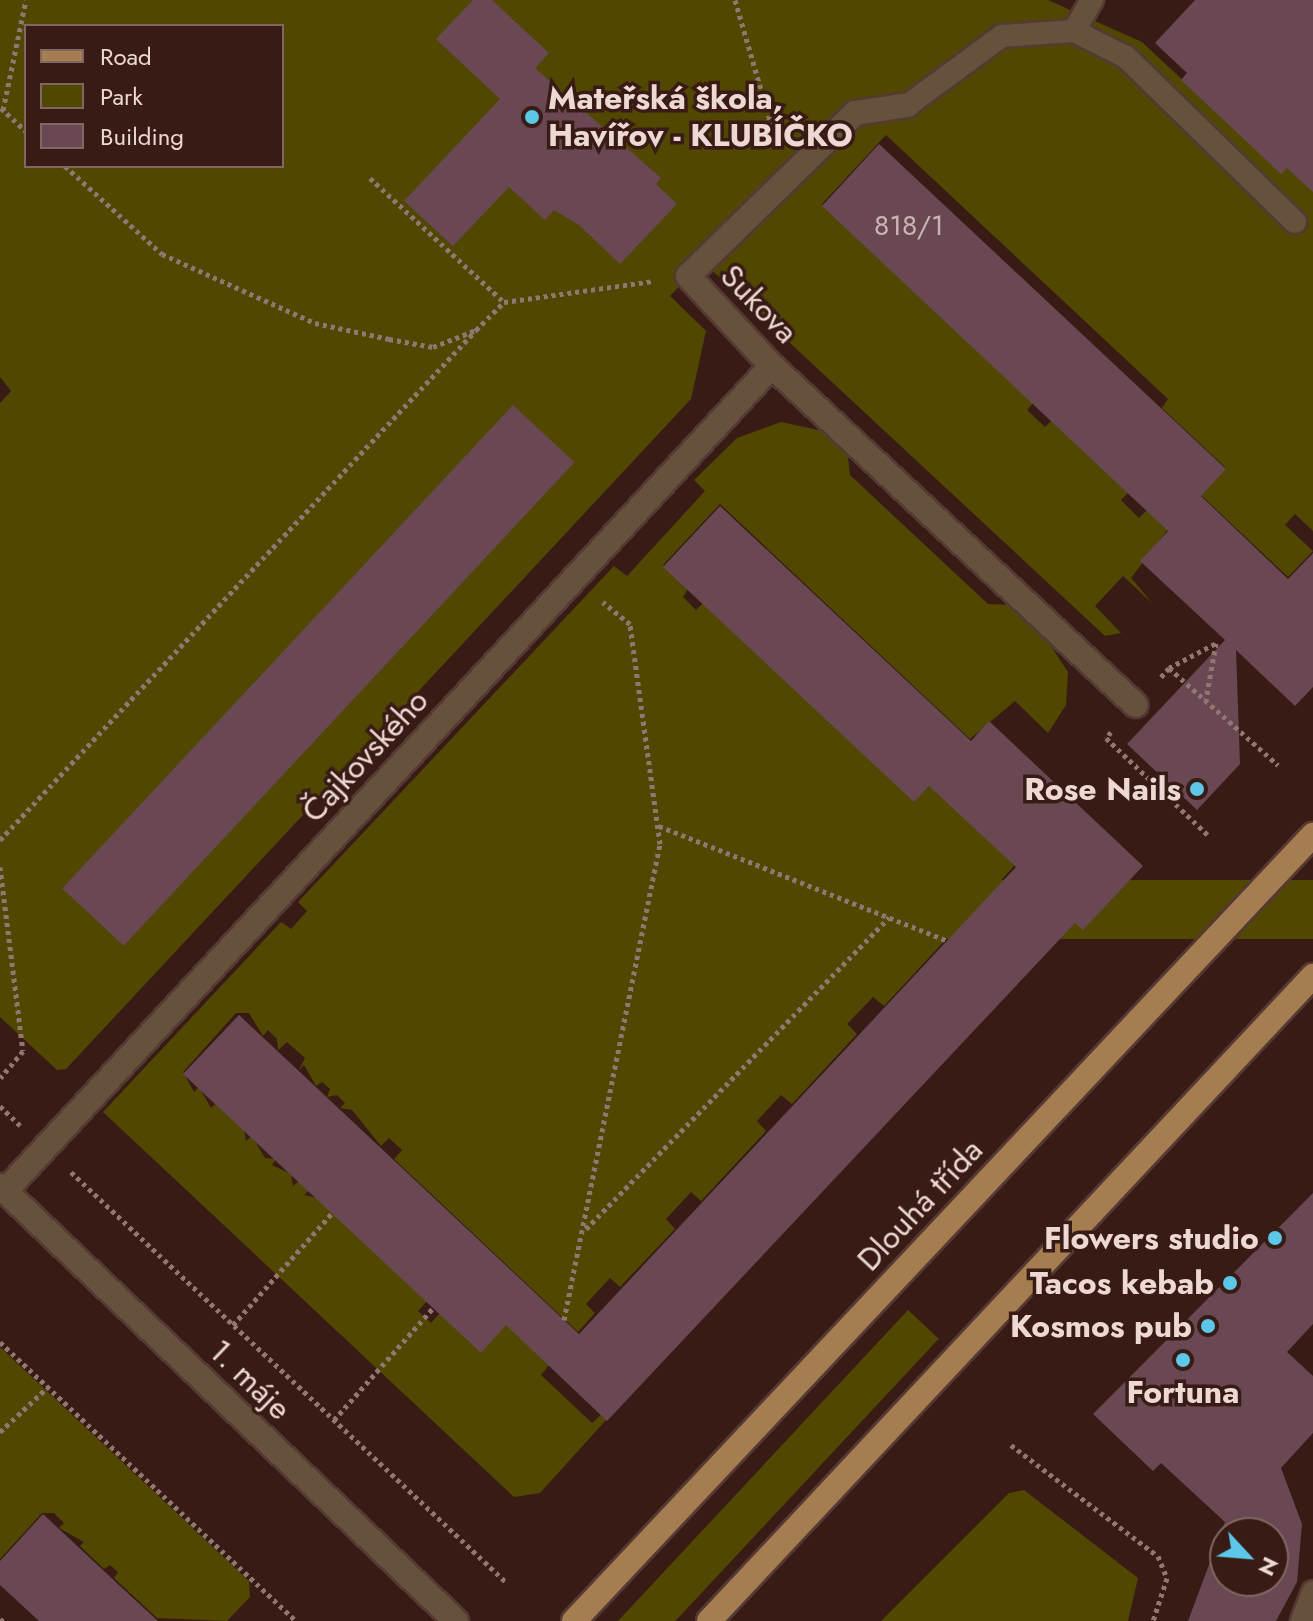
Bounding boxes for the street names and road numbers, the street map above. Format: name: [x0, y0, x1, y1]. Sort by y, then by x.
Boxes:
street label: Sukova: [712, 257, 806, 351]
street label: Čajkovského: [294, 682, 436, 830]
street label: Dlouhá třída: [849, 1131, 991, 1279]
street label: 1. máje: [201, 1332, 299, 1428]

